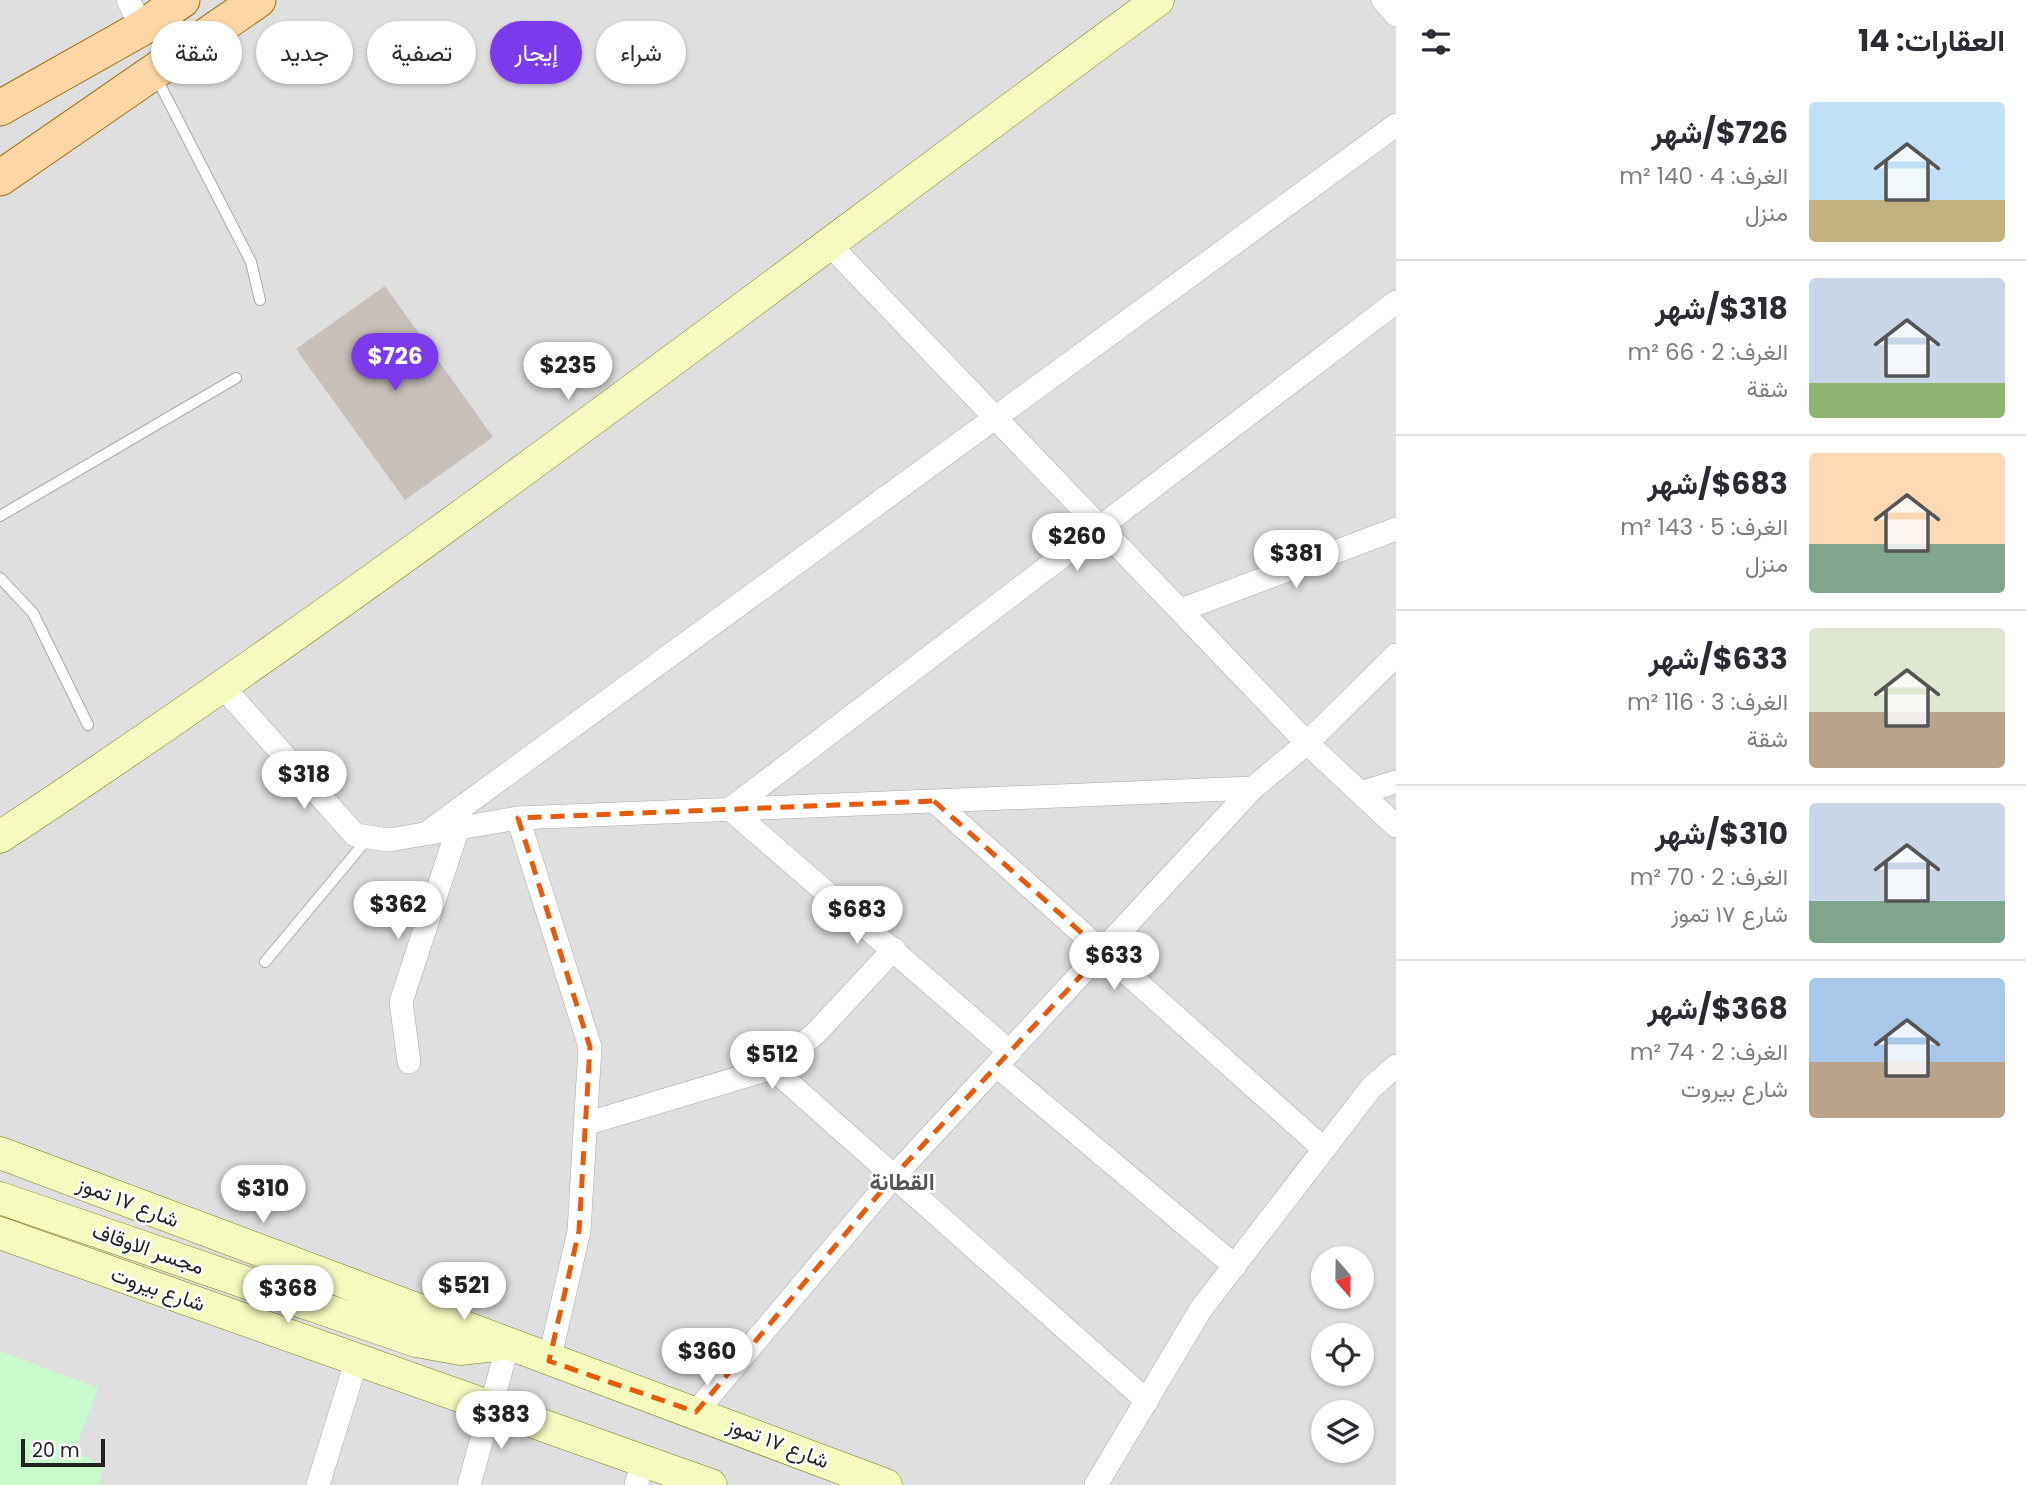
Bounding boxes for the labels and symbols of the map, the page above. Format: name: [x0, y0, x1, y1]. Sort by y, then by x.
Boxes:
pin: $726: [354, 334, 436, 393]
pin: $235: [527, 342, 609, 402]
pin: $260: [1036, 514, 1118, 573]
pin: $381: [1255, 530, 1337, 590]
pin: $318: [263, 752, 345, 811]
pin: $362: [357, 881, 439, 941]
pin: $683: [816, 886, 898, 946]
pin: $633: [1073, 932, 1155, 992]
pin: $512: [731, 1032, 813, 1091]
pin: $310: [222, 1166, 304, 1225]
district label: القطانة: [869, 1166, 935, 1198]
street label: شارع ١٧ تموز: [72, 1168, 183, 1234]
street label: مجسر الاوقاف: [88, 1216, 208, 1281]
north arrow: [1311, 1246, 1374, 1309]
street label: شارع بيروت: [107, 1259, 209, 1318]
pin: $521: [423, 1262, 505, 1322]
pin: $368: [247, 1266, 329, 1325]
pin: $360: [666, 1328, 748, 1388]
pin: $383: [460, 1392, 542, 1451]
street label: شارع ١٧ تموز: [722, 1409, 833, 1475]
scale bar: [21, 1436, 105, 1468]

